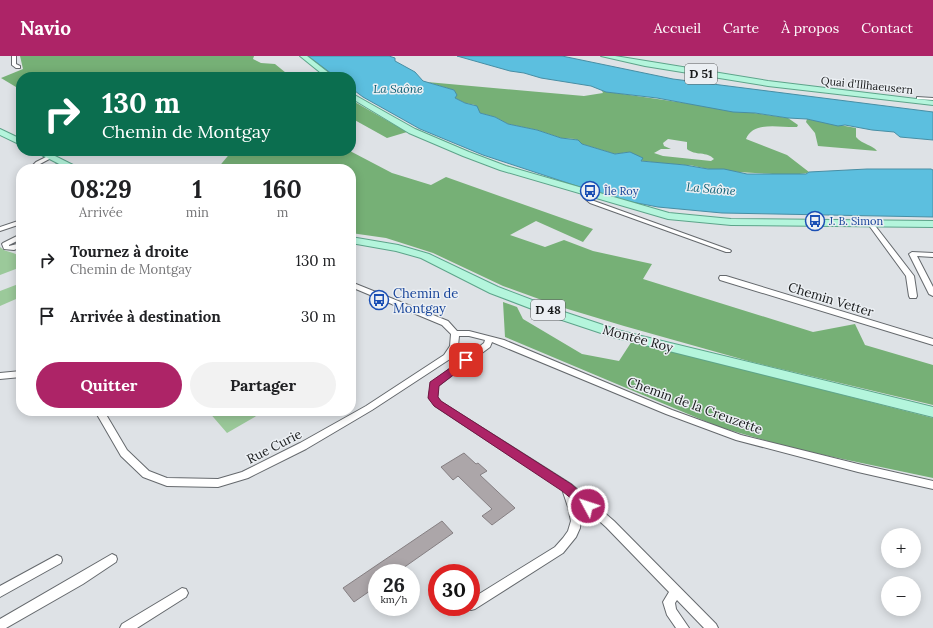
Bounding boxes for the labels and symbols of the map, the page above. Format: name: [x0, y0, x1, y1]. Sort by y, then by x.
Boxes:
road number: D 51: [685, 64, 717, 84]
street label: Quai d'Illhaeusern: [820, 73, 914, 97]
water label: La Saône: [373, 81, 423, 96]
water label: La Saône: [686, 179, 737, 198]
bus stop icon: Île Roy: [579, 180, 601, 202]
place label: Île Roy: [604, 184, 639, 198]
bus stop icon: J. B. Simon: [804, 210, 826, 232]
place label: J. B. Simon: [828, 214, 883, 228]
street label: Chemin Vetter: [786, 278, 876, 321]
place label: Chemin de Montgay: [393, 285, 458, 317]
bus stop icon: Chemin de Montgay: [368, 289, 390, 311]
road number: D 48: [531, 300, 565, 320]
street label: Montée Roy: [601, 321, 675, 356]
pin: [449, 343, 483, 377]
street label: Chemin de la Creuzette: [625, 373, 765, 438]
street label: Rue Curie: [244, 425, 305, 468]
position arrow: [567, 485, 609, 527]
speed limit sign: 30: [428, 564, 480, 616]

